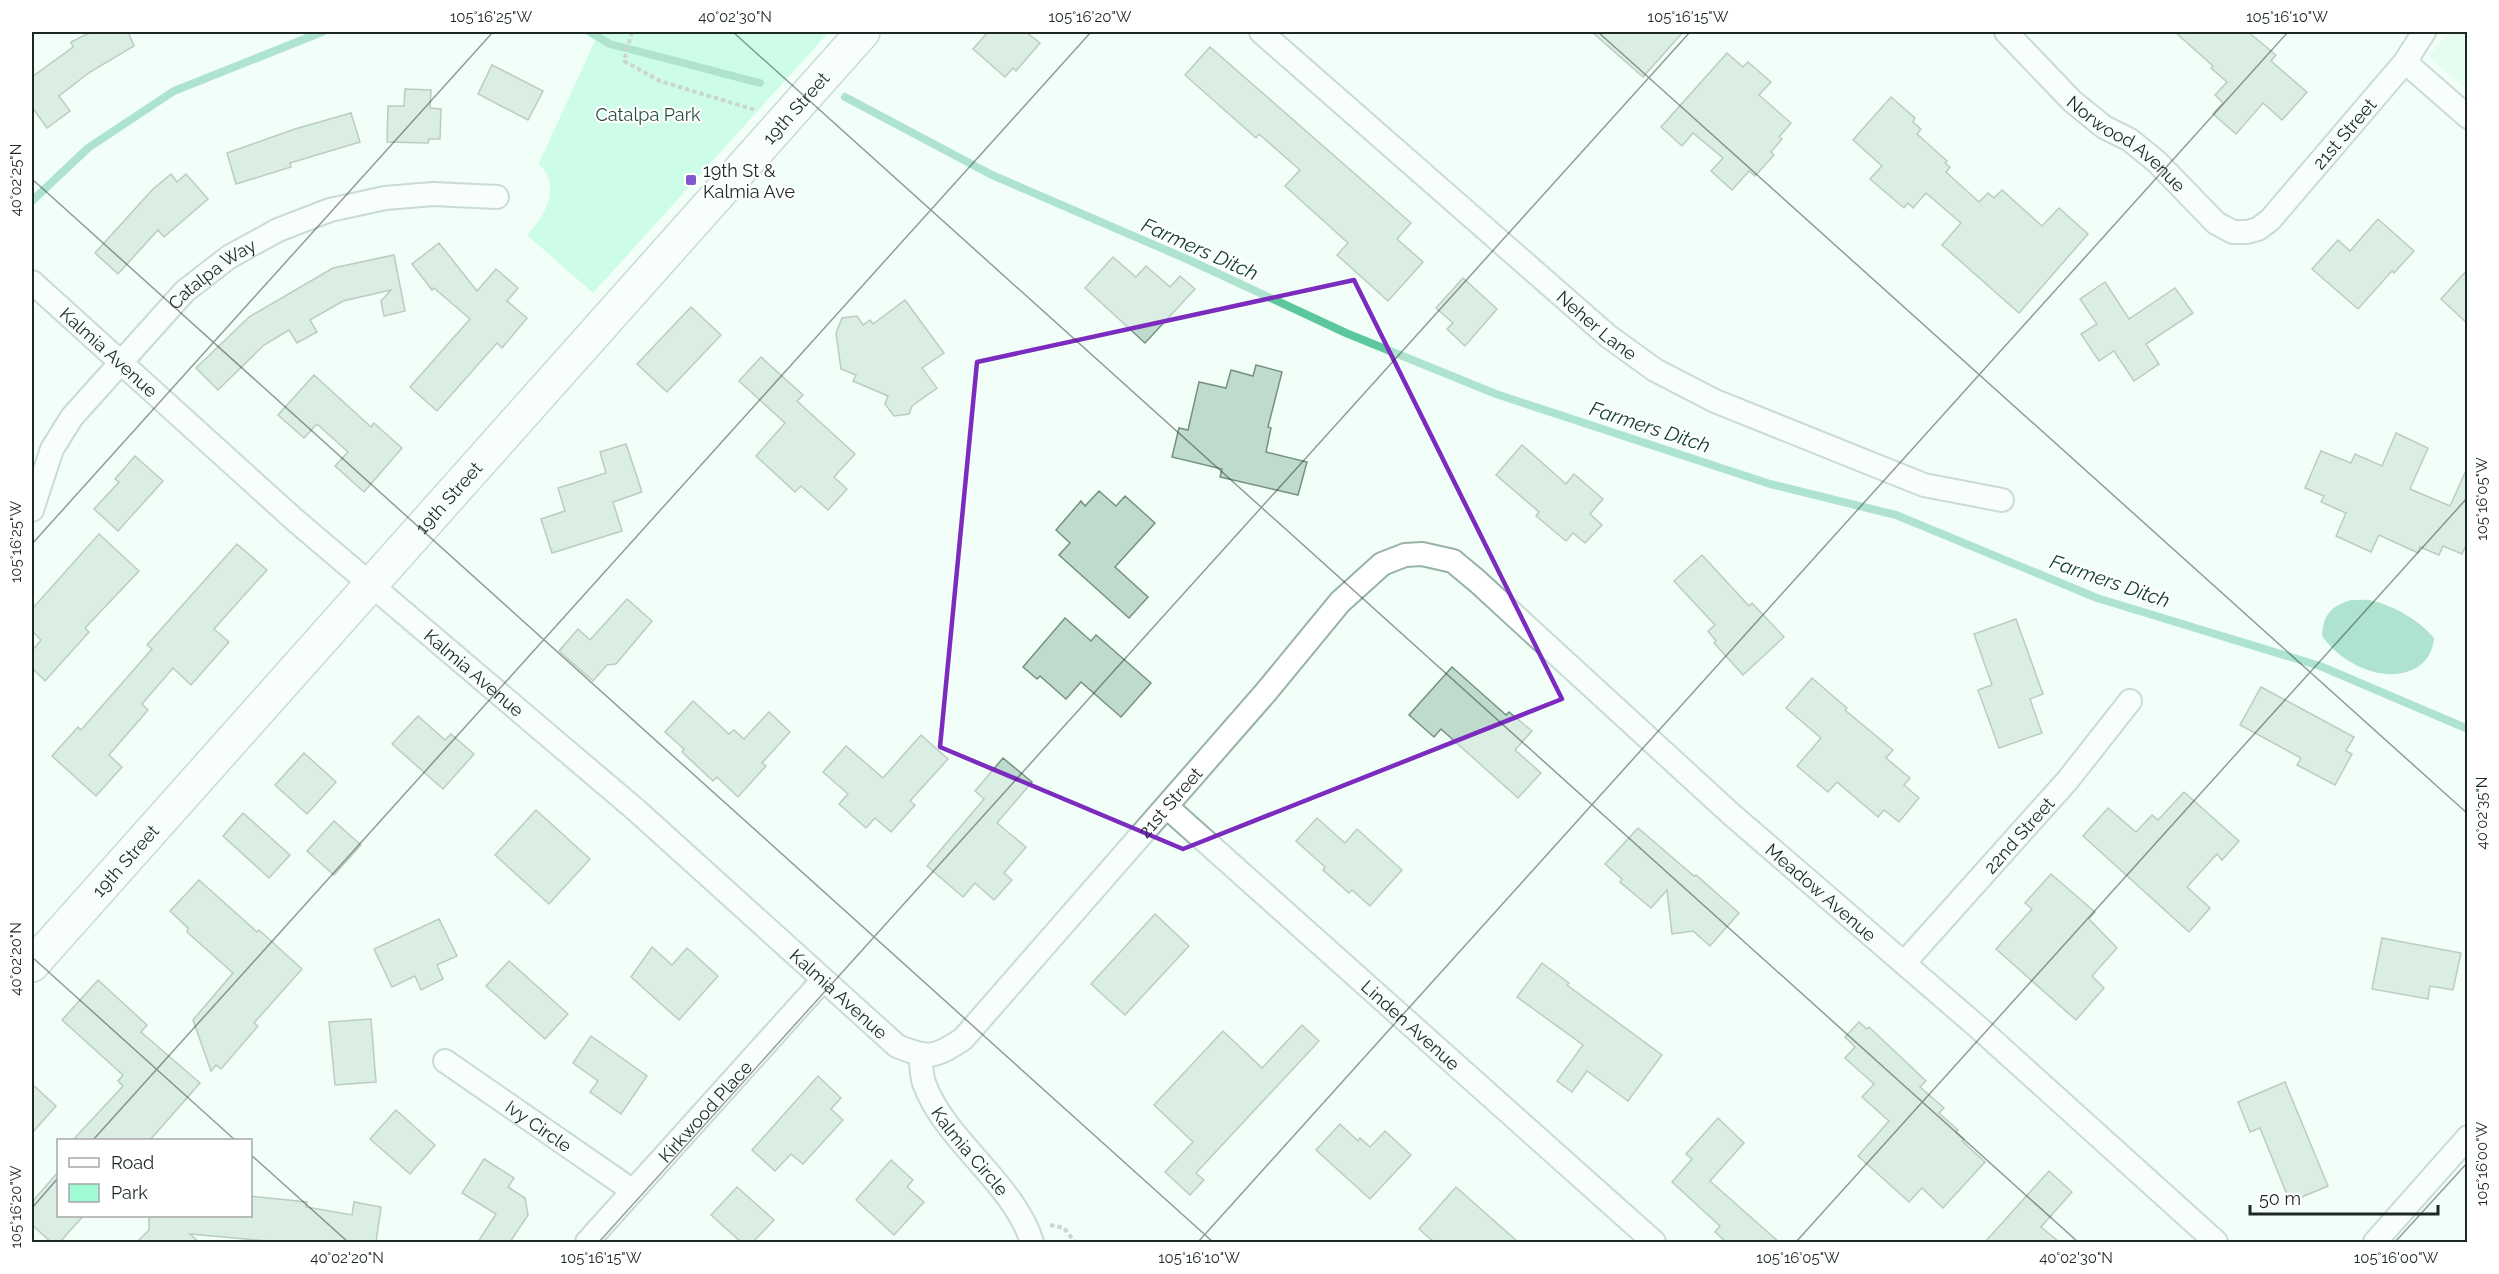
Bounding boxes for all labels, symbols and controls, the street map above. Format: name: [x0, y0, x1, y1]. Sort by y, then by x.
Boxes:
text: 105°16'25"W: [450, 8, 532, 26]
text: 40°02'30"N: [698, 8, 772, 26]
text: 105°16'20"W: [1048, 8, 1132, 26]
text: 105°16'15"W: [1648, 8, 1729, 26]
text: 105°16'10"W: [2246, 8, 2328, 26]
street label: 19th Street: [758, 67, 833, 148]
street label: Norwood Avenue: [2063, 91, 2190, 196]
street label: 21st Street: [2308, 94, 2380, 173]
park label: Catalpa Park: [595, 104, 701, 125]
text: 40°02'25"N: [7, 144, 25, 216]
place label: 19th St & Kalmia Ave: [703, 160, 795, 202]
marker: 19th St & Kalmia Ave: [684, 173, 698, 187]
water label: Farmers Ditch: [1138, 213, 1262, 285]
street label: Catalpa Way: [163, 234, 259, 313]
street label: Neher Lane: [1553, 286, 1641, 364]
street label: Kalmia Avenue: [56, 302, 162, 401]
water label: Farmers Ditch: [1587, 396, 1713, 458]
street label: 19th Street: [411, 457, 486, 538]
text: 105°16'05"W: [2473, 457, 2491, 541]
text: 105°16'25"W: [7, 501, 25, 583]
water label: Farmers Ditch: [2047, 549, 2173, 613]
street label: Kalmia Avenue: [420, 624, 529, 721]
street label: 21st Street: [1134, 763, 1206, 842]
text: 40°02'35"N: [2473, 777, 2491, 849]
street label: 22nd Street: [1979, 792, 2058, 877]
street label: 19th Street: [88, 820, 163, 901]
street label: Meadow Avenue: [1762, 839, 1881, 946]
text: 40°02'20"N: [7, 922, 25, 996]
street label: Kalmia Avenue: [786, 944, 892, 1043]
street label: Linden Avenue: [1357, 976, 1465, 1074]
street label: Kirkwood Place: [654, 1056, 756, 1166]
street label: Ivy Circle: [502, 1096, 576, 1156]
street label: Kalmia Circle: [928, 1103, 1013, 1200]
text: 105°16'00"W: [2473, 1121, 2491, 1206]
legend: [57, 1139, 252, 1217]
text: Road: [111, 1152, 154, 1173]
text: 105°16'20"W: [7, 1165, 25, 1249]
scale bar: [2250, 1178, 2438, 1216]
text: Park: [111, 1182, 148, 1203]
text: 50 m: [2259, 1188, 2301, 1209]
text: 40°02'20"N: [310, 1249, 384, 1267]
text: 105°16'15"W: [561, 1249, 642, 1267]
text: 105°16'10"W: [1158, 1249, 1240, 1267]
text: 105°16'05"W: [1756, 1249, 1840, 1267]
text: 40°02'30"N: [2039, 1249, 2113, 1267]
text: 105°16'00"W: [2354, 1249, 2439, 1267]

